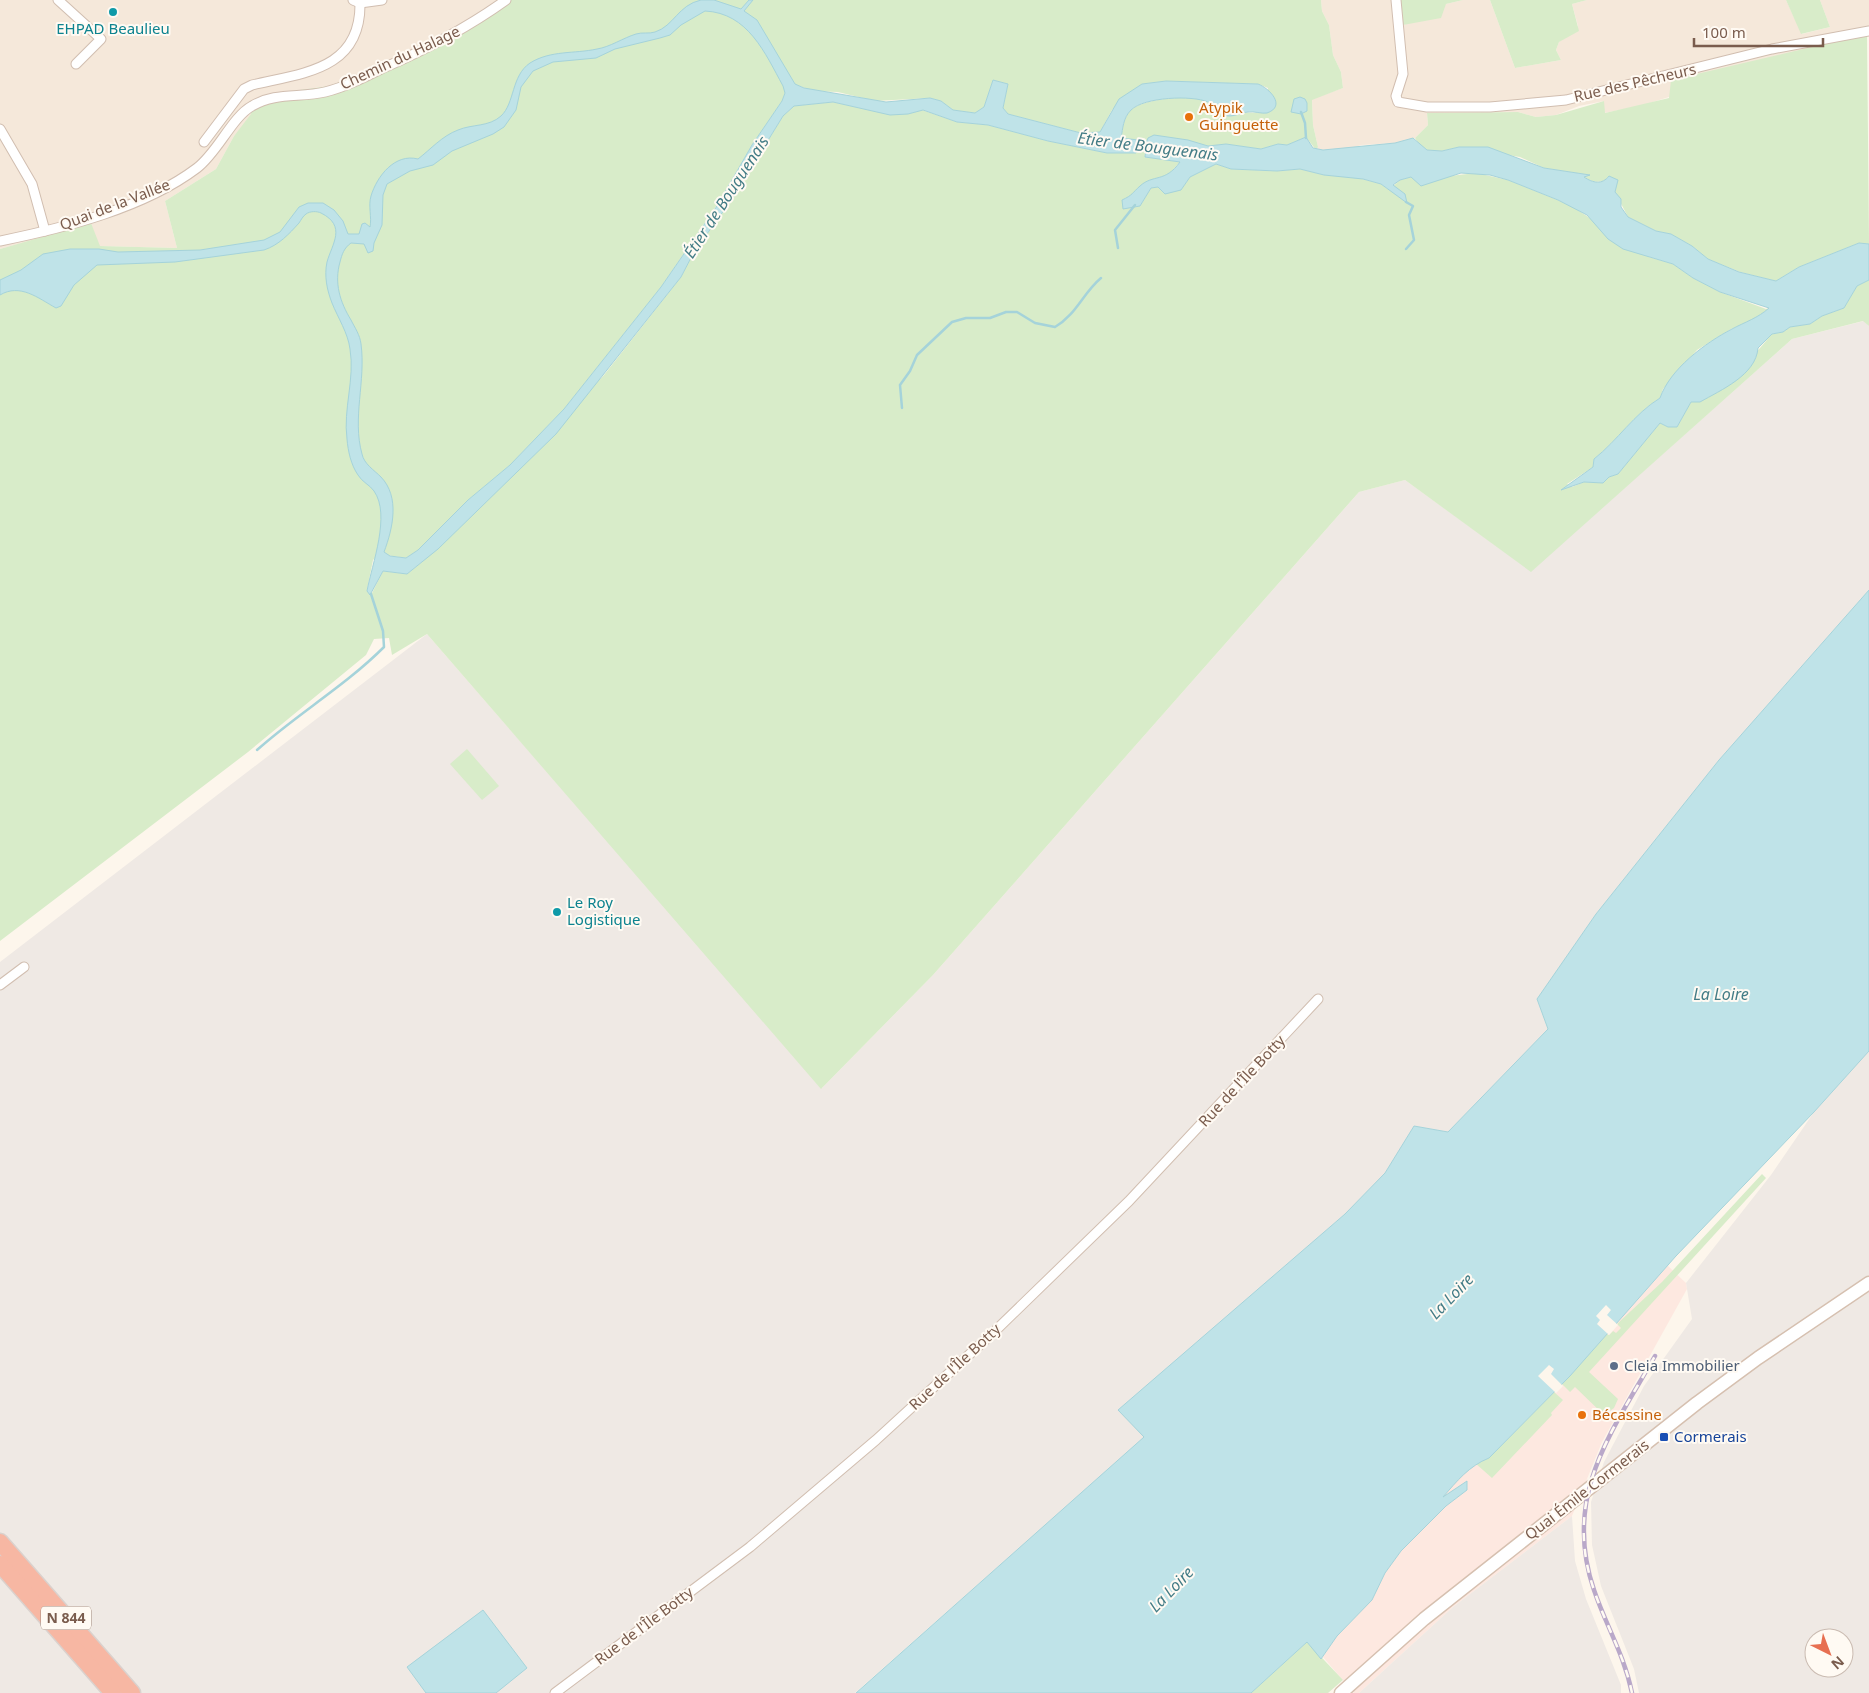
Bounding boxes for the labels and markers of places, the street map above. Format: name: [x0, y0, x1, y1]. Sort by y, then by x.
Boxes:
marker: EHPAD Beaulieu: [107, 6, 119, 18]
place label: EHPAD Beaulieu: [56, 18, 170, 38]
place label: Atypik Guinguette: [1199, 97, 1279, 134]
marker: Atypik Guinguette: [1183, 111, 1195, 123]
place label: Le Roy Logistique: [567, 892, 640, 929]
marker: Le Roy Logistique: [551, 906, 563, 918]
place label: Cleia Immobilier: [1624, 1355, 1740, 1375]
marker: Cleia Immobilier: [1608, 1360, 1620, 1372]
place label: Bécassine: [1592, 1404, 1662, 1424]
marker: Bécassine: [1576, 1409, 1588, 1421]
place label: Cormerais: [1674, 1426, 1747, 1446]
marker: Cormerais: [1658, 1431, 1670, 1443]

